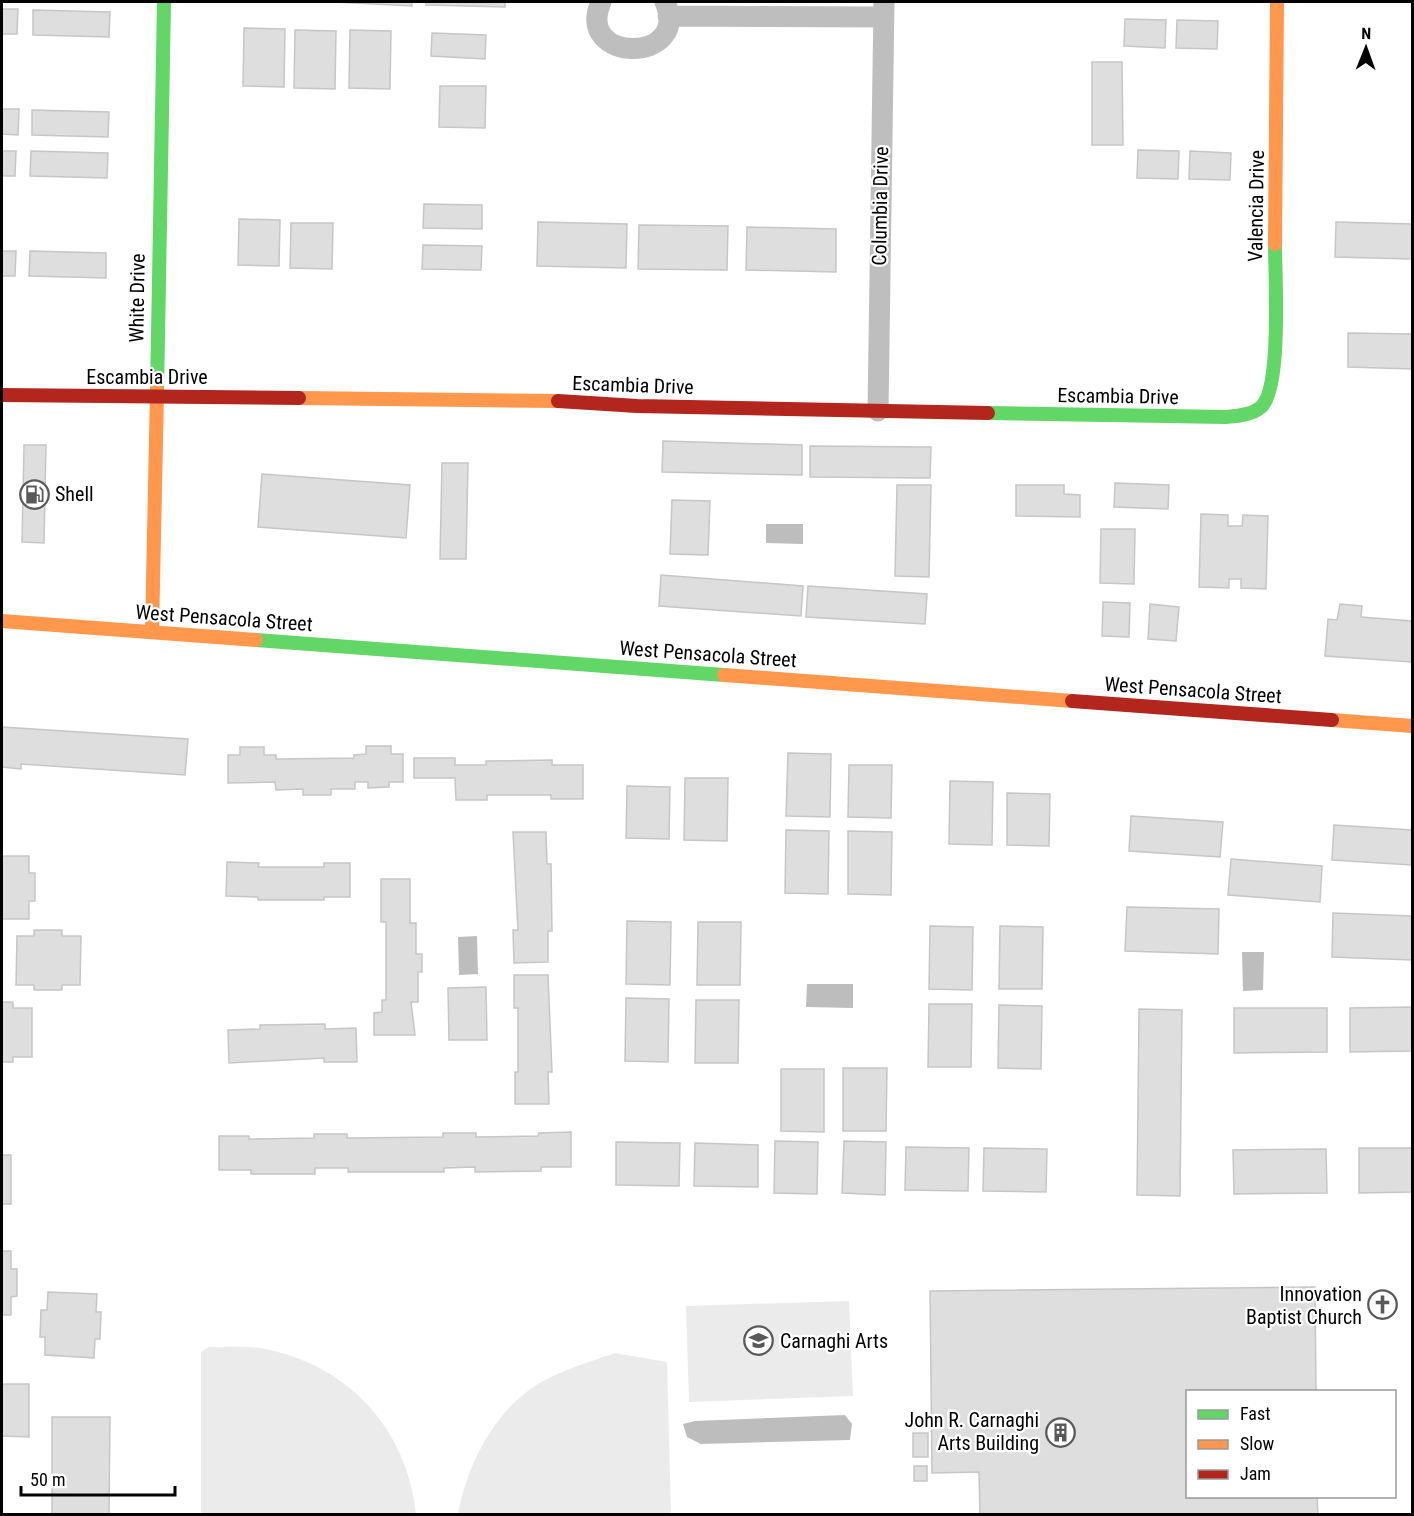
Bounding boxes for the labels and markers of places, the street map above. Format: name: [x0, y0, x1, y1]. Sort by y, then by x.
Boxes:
fuel station icon: Shell: [18, 478, 50, 510]
place label: Shell: [55, 482, 94, 506]
place label: Innovation Baptist Church: [1246, 1282, 1362, 1329]
church icon: Innovation Baptist Church: [1367, 1289, 1399, 1321]
school or university icon: Carnaghi Arts: [743, 1325, 775, 1357]
place label: Carnaghi Arts: [780, 1329, 888, 1353]
place label: John R. Carnaghi Arts Building: [904, 1408, 1039, 1455]
building icon: John R. Carnaghi Arts Building: [1044, 1416, 1076, 1448]

